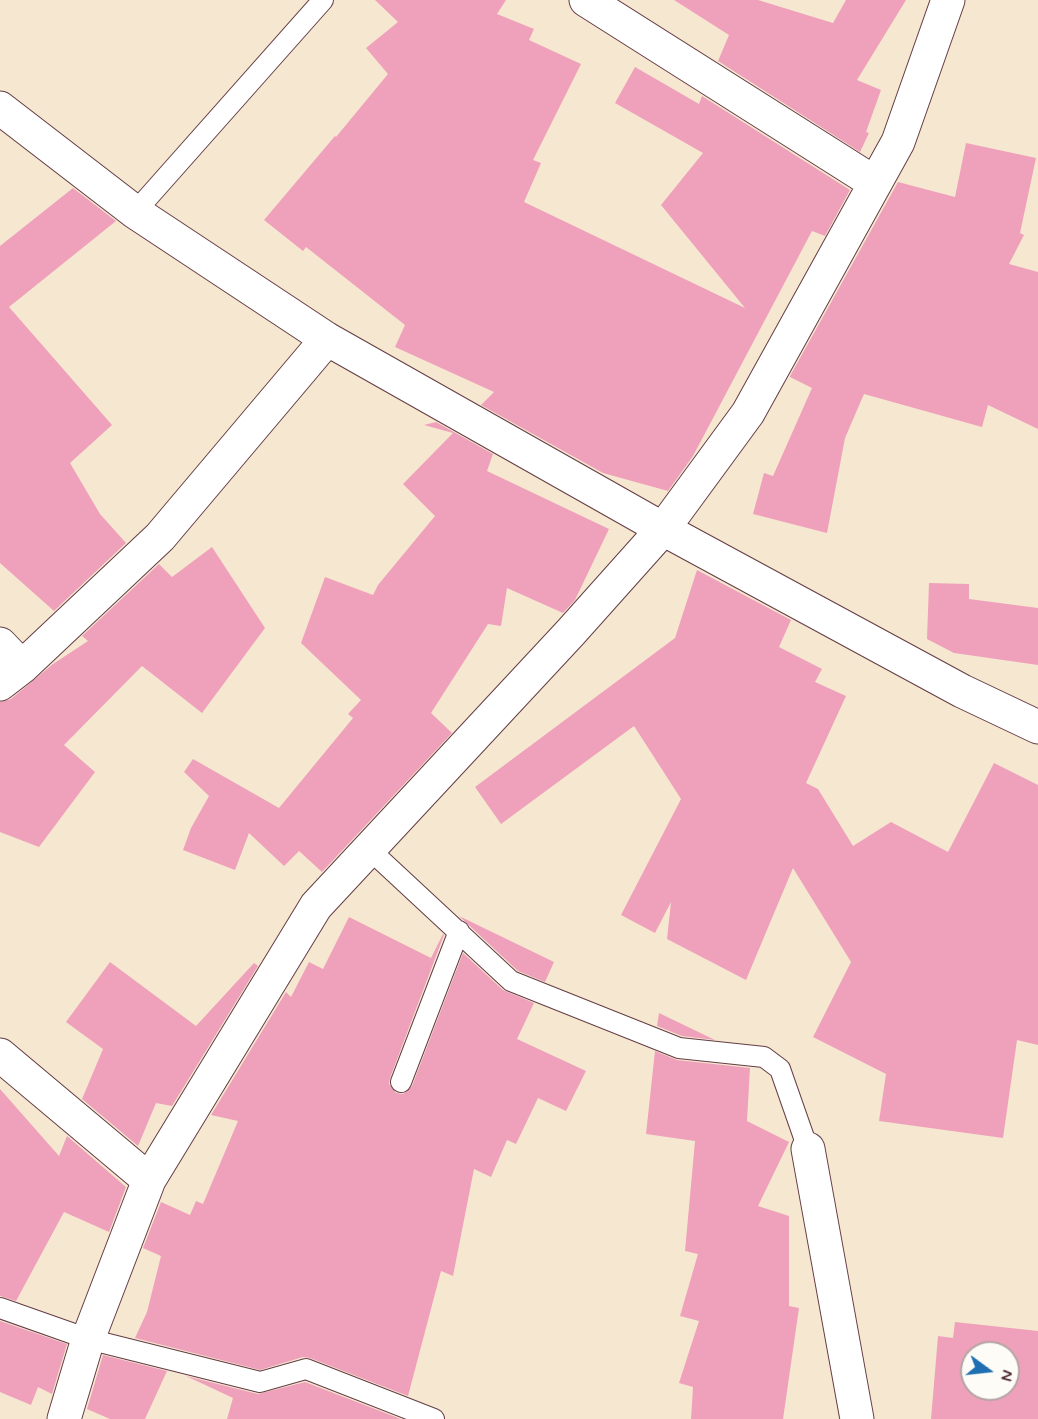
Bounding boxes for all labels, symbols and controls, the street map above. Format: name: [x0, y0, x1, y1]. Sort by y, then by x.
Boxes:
north arrow: [960, 1341, 1020, 1401]
text: N: [994, 1367, 1017, 1383]

